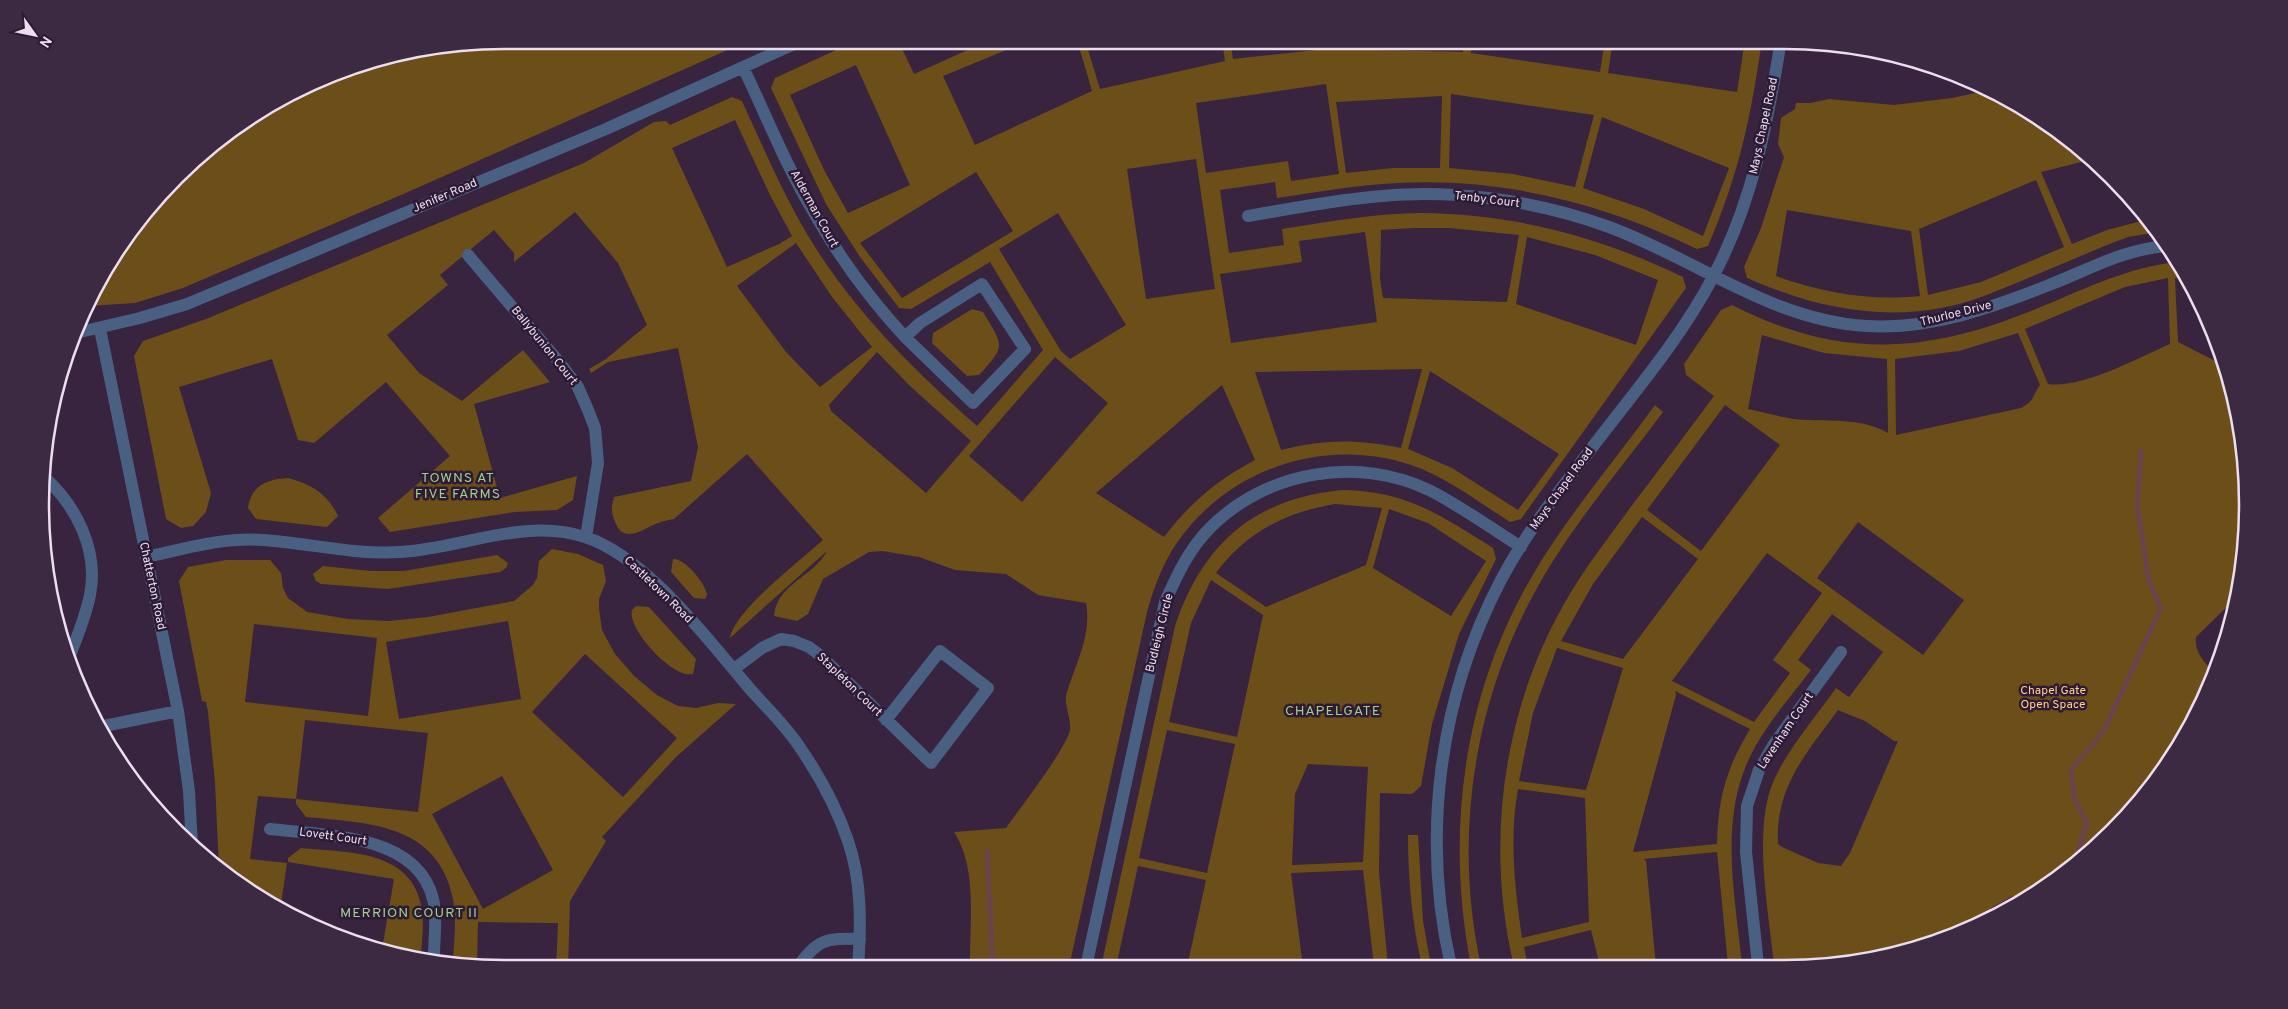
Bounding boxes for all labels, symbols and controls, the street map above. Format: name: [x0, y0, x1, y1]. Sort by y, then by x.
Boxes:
north arrow: [10, 10, 60, 60]
text: N: [35, 32, 55, 50]
street label: Mays Chapel Road: [1746, 76, 1782, 176]
street label: Alderman Court: [786, 167, 842, 251]
street label: Jenifer Road: [410, 175, 480, 217]
street label: Tenby Court: [1453, 188, 1521, 212]
street label: Thurloe Drive: [1919, 297, 1993, 331]
street label: Ballybunion Court: [507, 303, 581, 389]
street label: Mays Chapel Road: [1527, 445, 1597, 533]
district label: TOWNS AT FIVE FARMS: [415, 470, 501, 503]
street label: Chatterton Road: [135, 541, 169, 631]
street label: Castletown Road: [620, 553, 696, 627]
street label: Budleigh Circle: [1142, 592, 1178, 674]
street label: Stapleton Court: [813, 650, 885, 720]
park label: Chapel Gate Open Space: [2020, 683, 2086, 713]
street label: Lavenham Court: [1754, 689, 1818, 773]
district label: CHAPELGATE: [1285, 703, 1381, 720]
street label: Lovett Court: [298, 824, 368, 850]
district label: MERRION COURT II: [340, 905, 478, 922]

